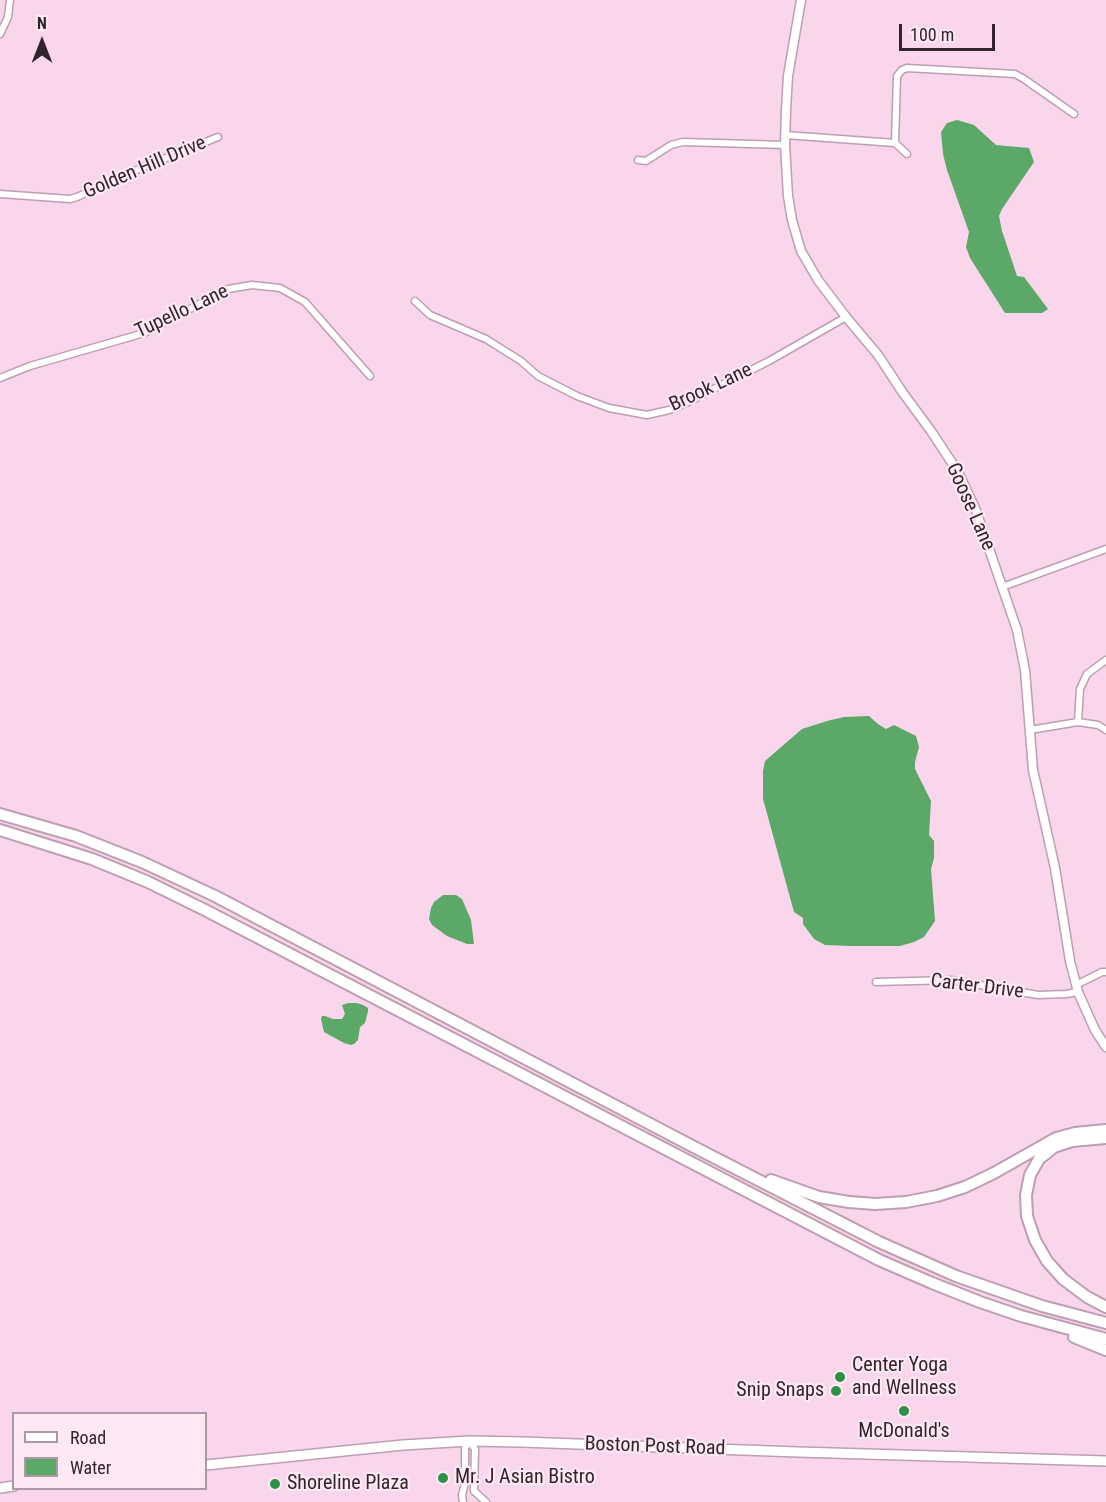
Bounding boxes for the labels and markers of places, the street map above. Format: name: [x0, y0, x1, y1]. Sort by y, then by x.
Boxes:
place label: Center Yoga and Wellness: [852, 1354, 957, 1401]
marker: Center Yoga and Wellness: [833, 1370, 847, 1384]
place label: Snip Snaps: [736, 1379, 824, 1403]
marker: Snip Snaps: [829, 1384, 843, 1398]
marker: McDonald's: [897, 1404, 911, 1418]
place label: McDonald's: [858, 1420, 950, 1444]
place label: Mr. J Asian Bistro: [455, 1466, 595, 1490]
marker: Mr. J Asian Bistro: [436, 1471, 450, 1485]
place label: Shoreline Plaza: [287, 1472, 409, 1496]
marker: Shoreline Plaza: [268, 1477, 282, 1491]

